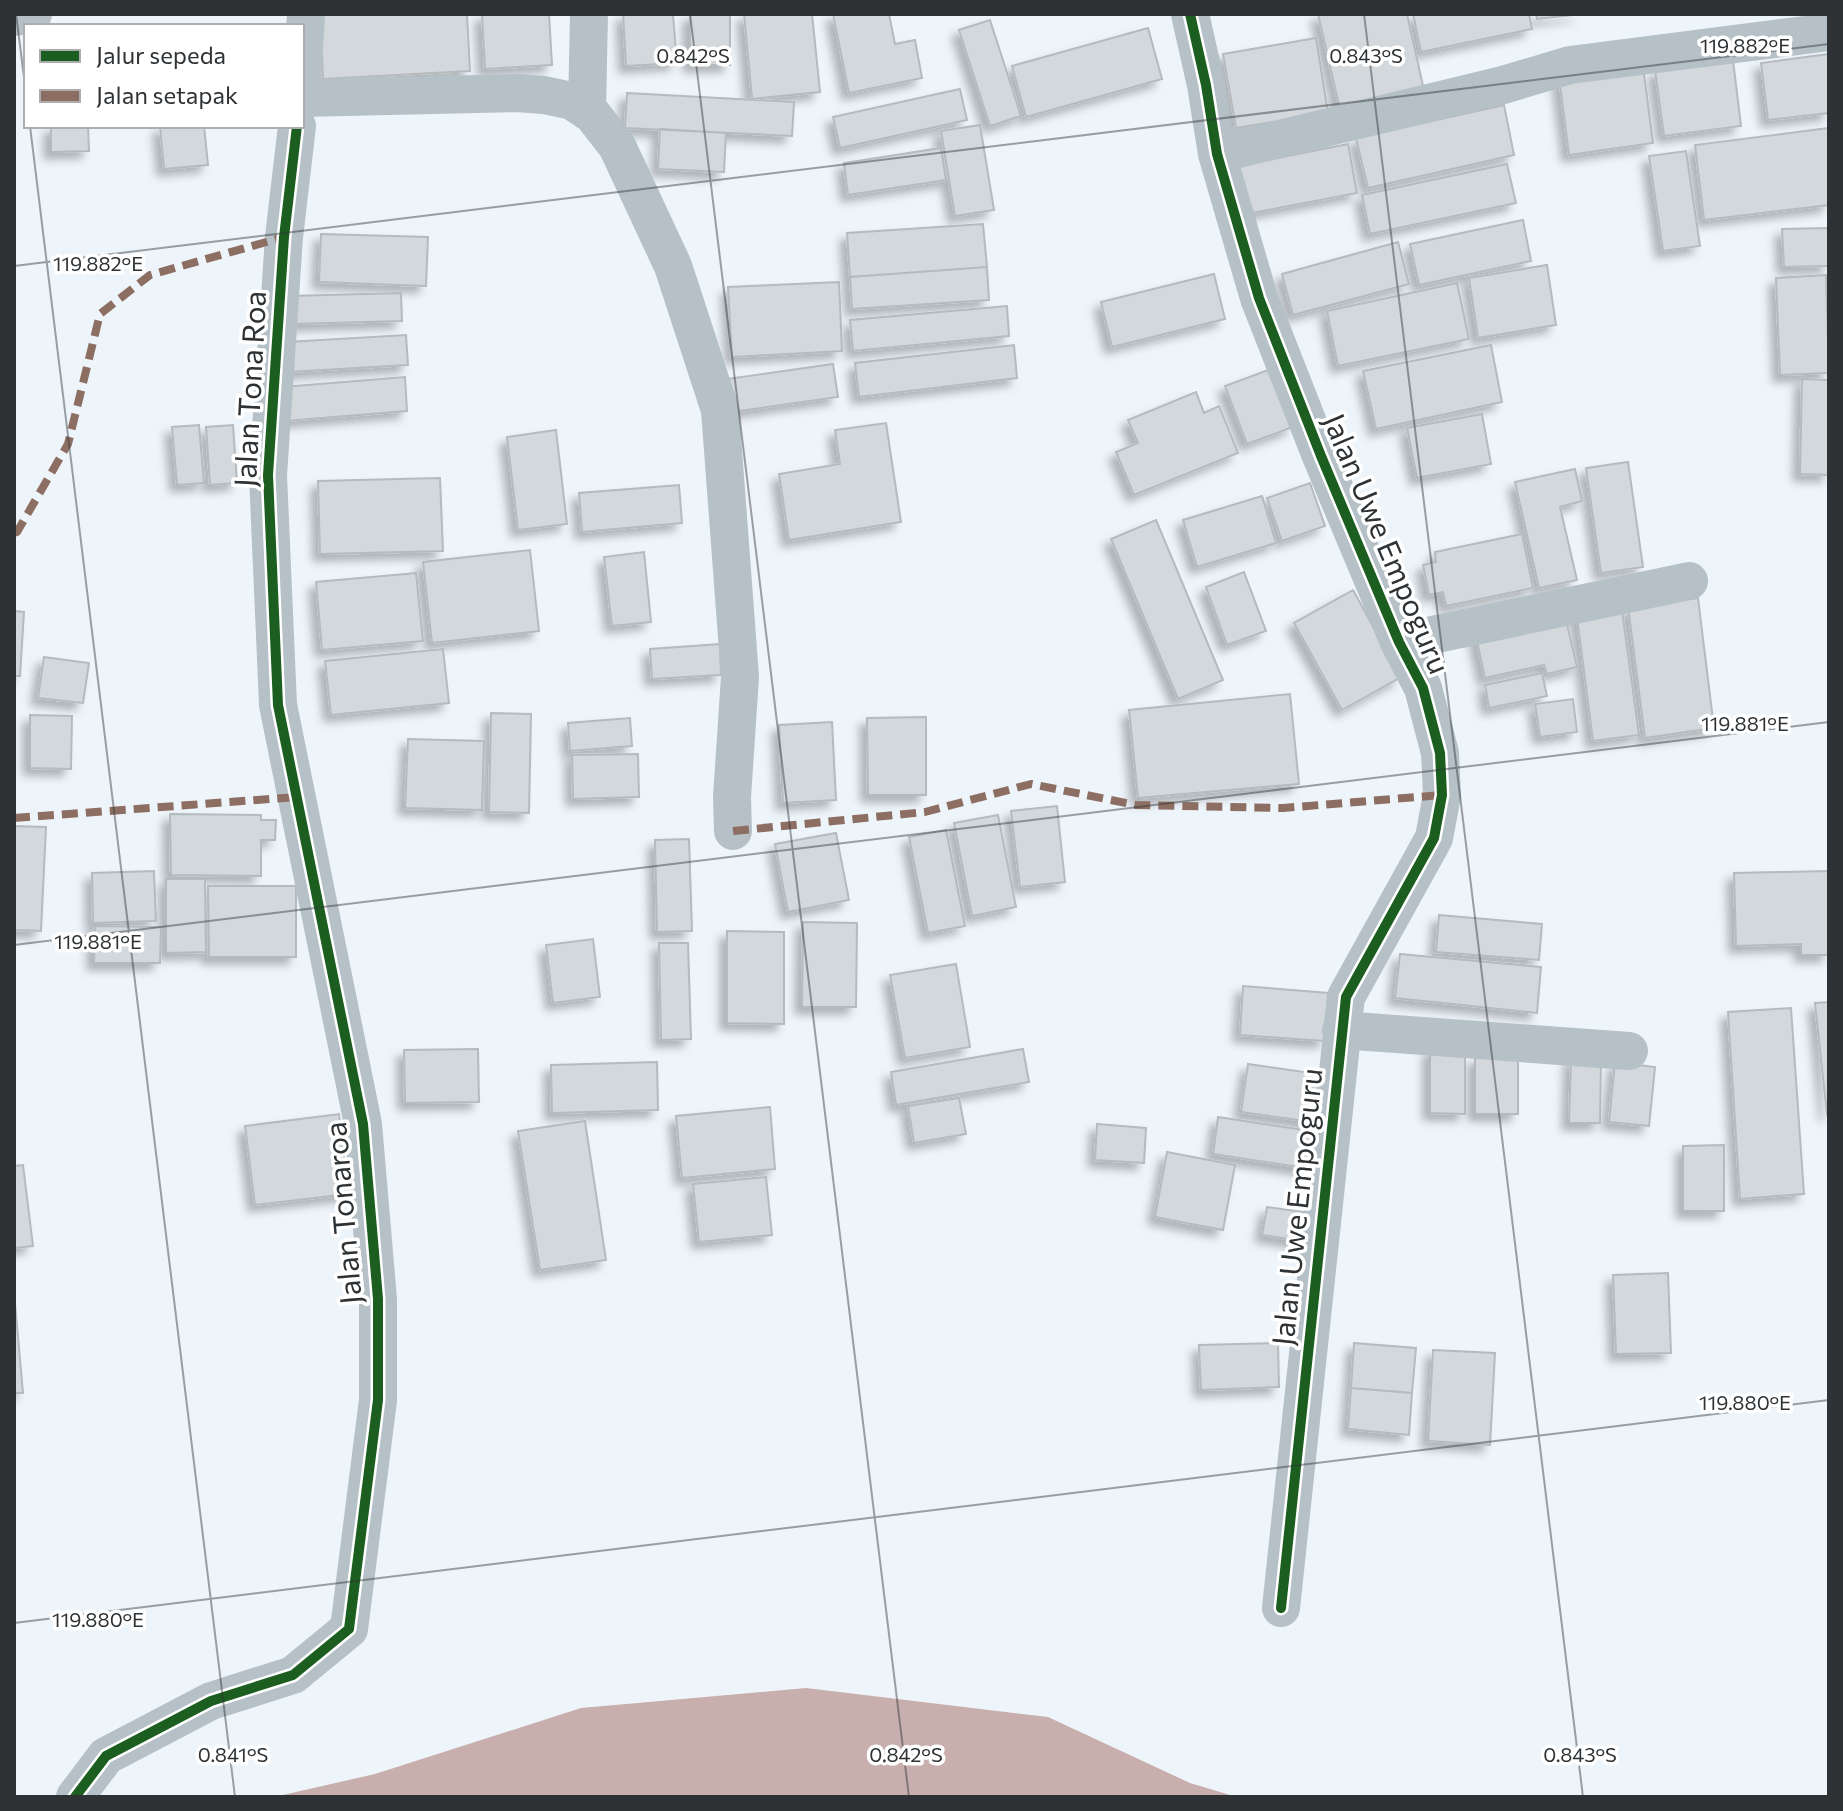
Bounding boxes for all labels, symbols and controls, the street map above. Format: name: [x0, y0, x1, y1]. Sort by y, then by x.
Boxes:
legend: [24, 24, 304, 128]
text: 119.882°E: [1700, 33, 1790, 57]
text: Jalur sepeda: [96, 40, 226, 69]
text: 0.842°S: [656, 43, 730, 67]
text: 0.843°S: [1329, 43, 1403, 67]
text: Jalan setapak: [96, 80, 238, 109]
text: 119.882°E: [53, 251, 143, 275]
street label: Jalan Tona Roa: [225, 290, 272, 488]
street label: Jalan Uwe Empoguru: [1317, 407, 1460, 679]
text: 119.881°E: [1701, 711, 1789, 735]
text: 119.881°E: [54, 929, 142, 953]
street label: Jalan Uwe Empoguru: [1263, 1066, 1328, 1347]
street label: Jalan Tonaroa: [315, 1120, 368, 1306]
text: 119.880°E: [1699, 1390, 1791, 1414]
text: 119.880°E: [52, 1607, 144, 1631]
text: 0.841°S: [198, 1742, 268, 1766]
text: 0.842°S: [869, 1742, 943, 1766]
text: 0.843°S: [1543, 1742, 1617, 1766]

